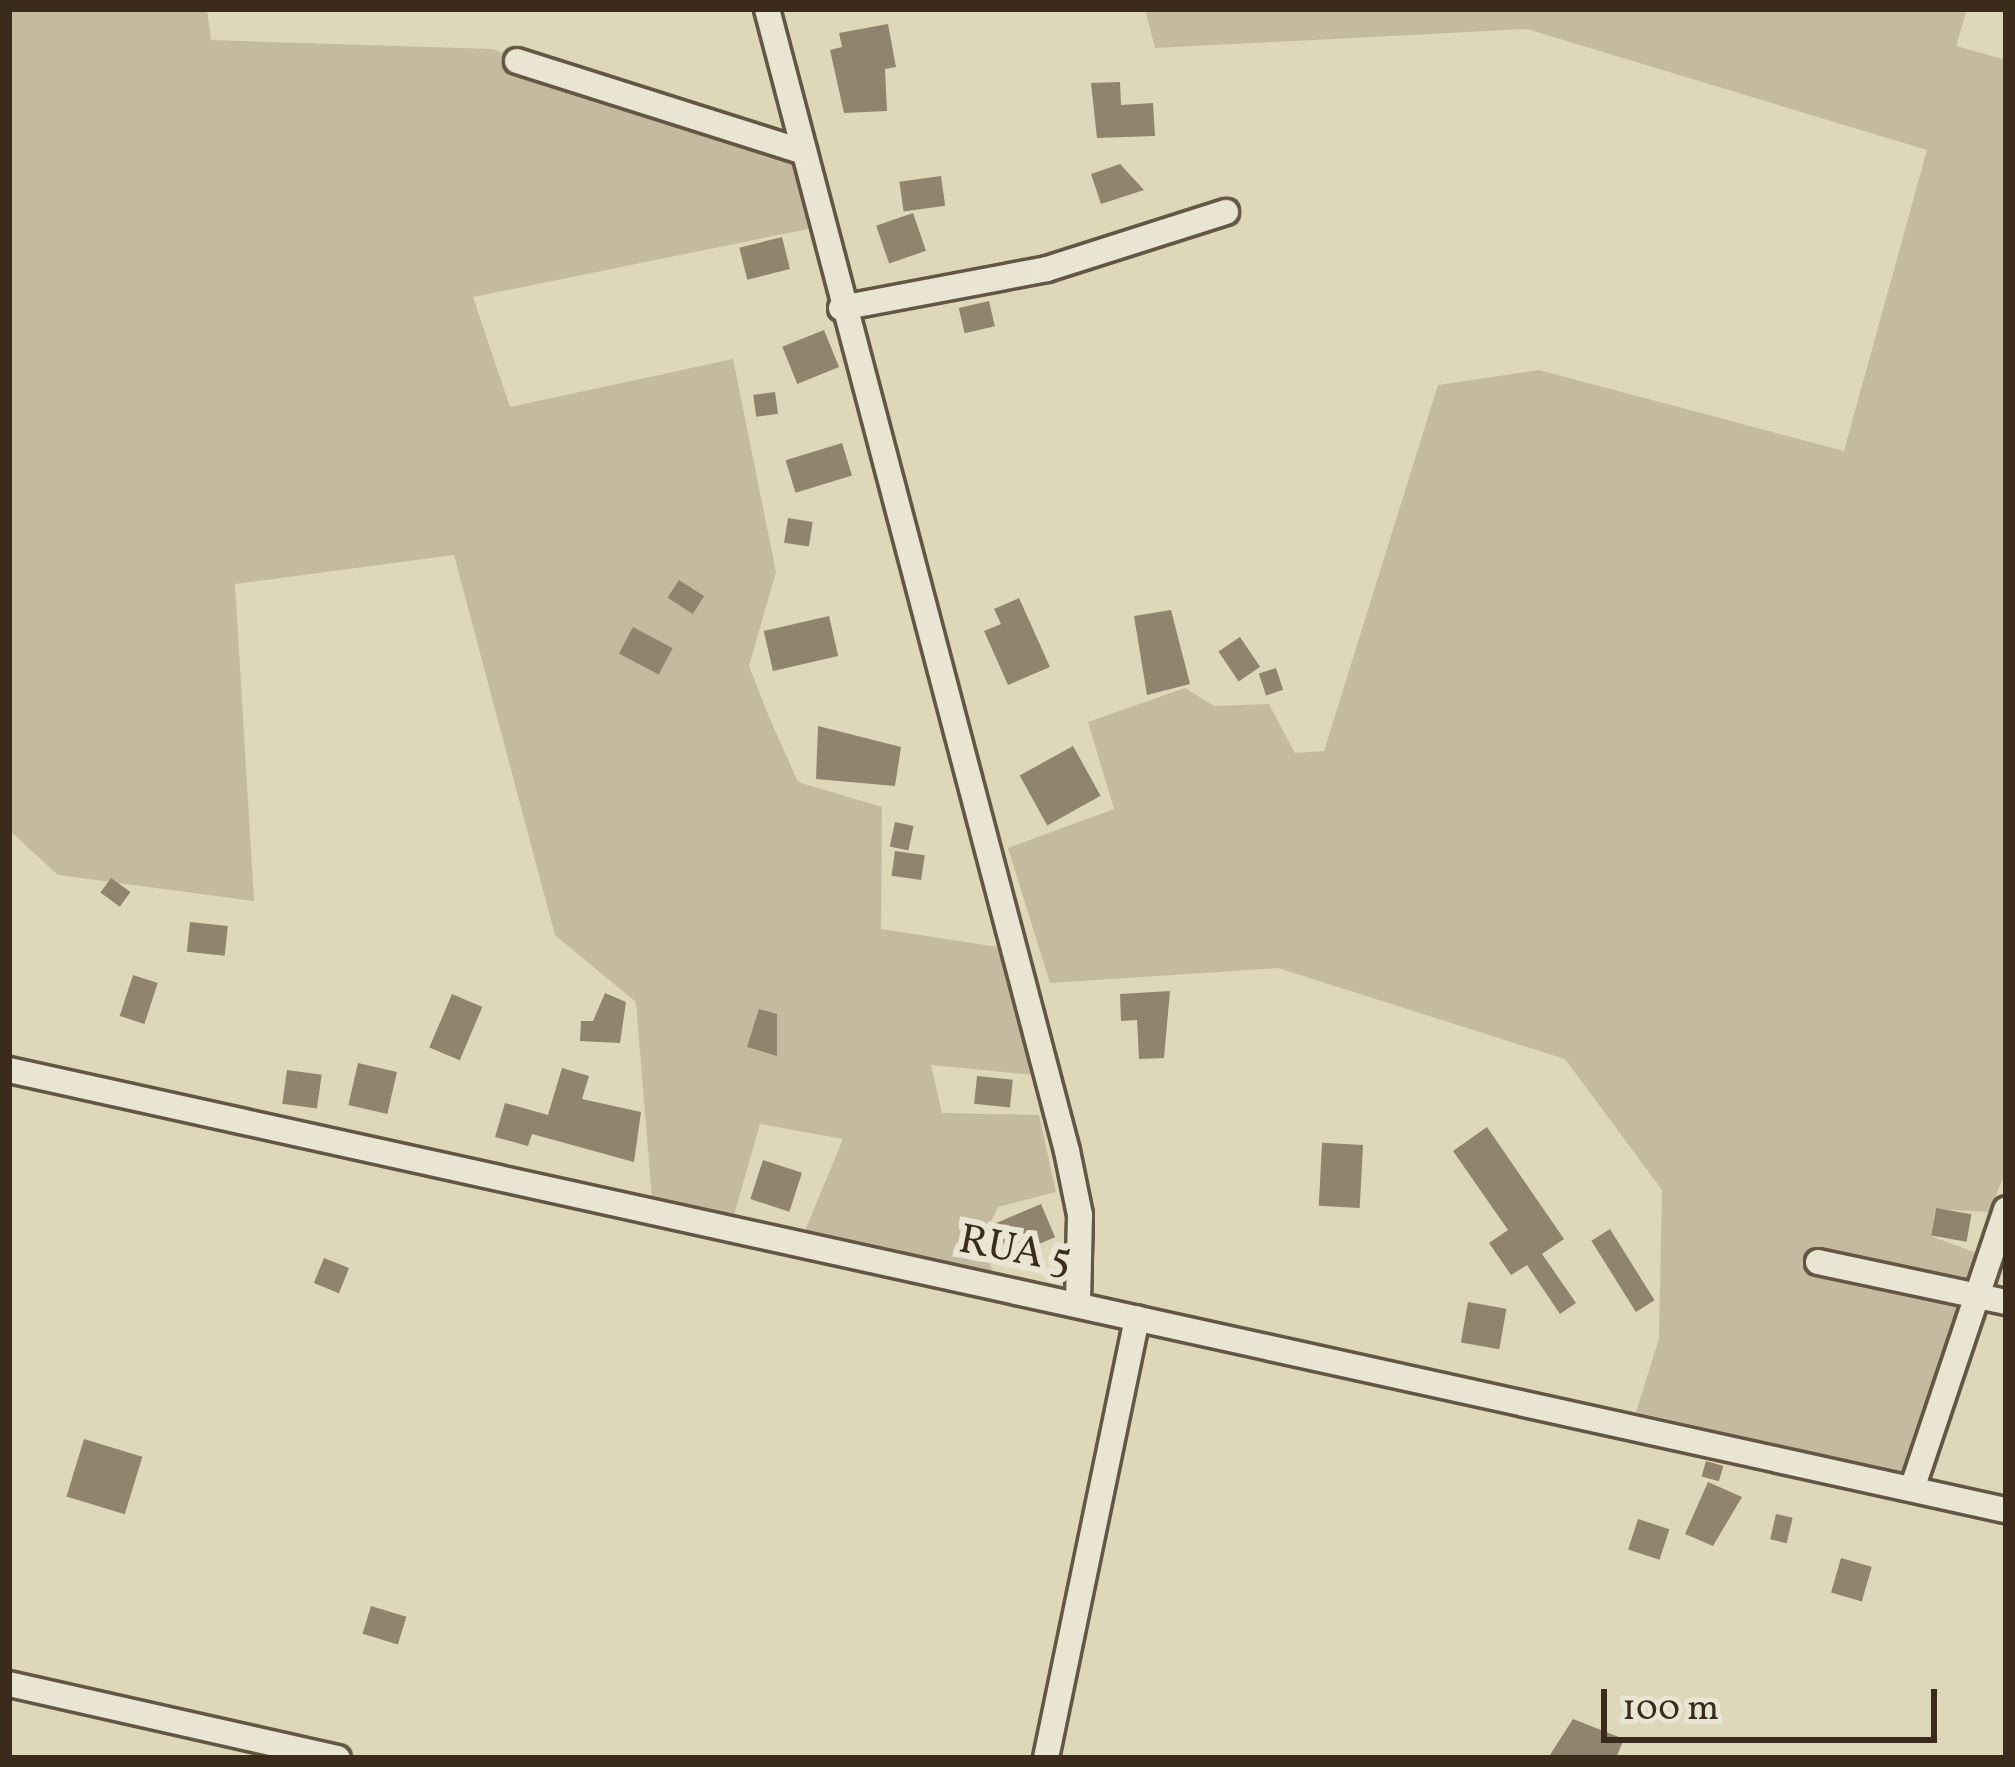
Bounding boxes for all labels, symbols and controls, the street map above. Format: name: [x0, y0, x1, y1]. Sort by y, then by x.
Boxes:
street label: RUA 5: [954, 1216, 1076, 1288]
scale bar: [1607, 1665, 1943, 1739]
text: 100 m: [1622, 1685, 1719, 1735]

